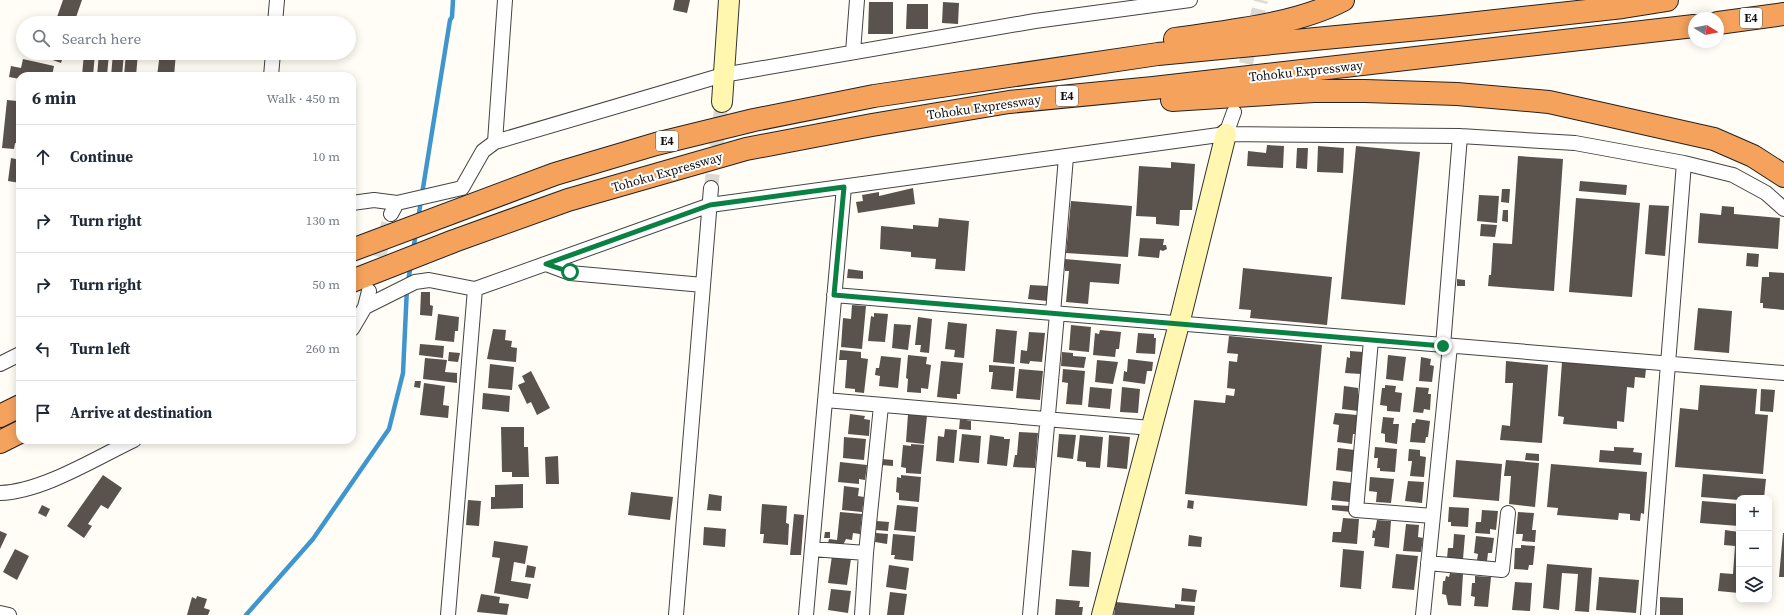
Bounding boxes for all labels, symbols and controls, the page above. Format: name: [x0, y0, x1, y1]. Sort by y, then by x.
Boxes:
road number: E4: [1740, 8, 1762, 28]
north arrow: [1688, 12, 1724, 48]
search box: [16, 16, 356, 60]
icon: search: [30, 27, 52, 49]
text: Search here: [62, 28, 141, 49]
street label: Tohoku Expressway: [1248, 57, 1364, 85]
text: 6 min: [32, 86, 76, 110]
road number: E4: [1056, 86, 1078, 106]
text: Walk · 450 m: [267, 90, 340, 107]
street label: Tohoku Expressway: [926, 91, 1042, 123]
road number: E4: [656, 131, 678, 151]
icon: ahead: [32, 146, 54, 168]
text: Continue: [70, 146, 133, 167]
text: 10 m: [312, 148, 340, 165]
street label: Tohoku Expressway: [610, 148, 725, 196]
icon: right: [32, 210, 54, 232]
text: Turn right: [70, 210, 142, 231]
text: 130 m: [306, 212, 340, 229]
route start: [561, 263, 579, 281]
icon: right: [32, 274, 54, 296]
text: Turn right: [70, 274, 142, 295]
text: 50 m: [312, 276, 340, 293]
route end: [1434, 337, 1452, 355]
icon: left: [32, 338, 54, 360]
text: Turn left: [70, 338, 130, 359]
text: 260 m: [306, 340, 340, 357]
icon: arrive: [32, 402, 54, 424]
text: Arrive at destination: [70, 402, 212, 423]
map controls: [1736, 495, 1772, 603]
button: +: [1736, 495, 1772, 531]
button: −: [1736, 531, 1772, 567]
button: layers: [1736, 567, 1772, 603]

